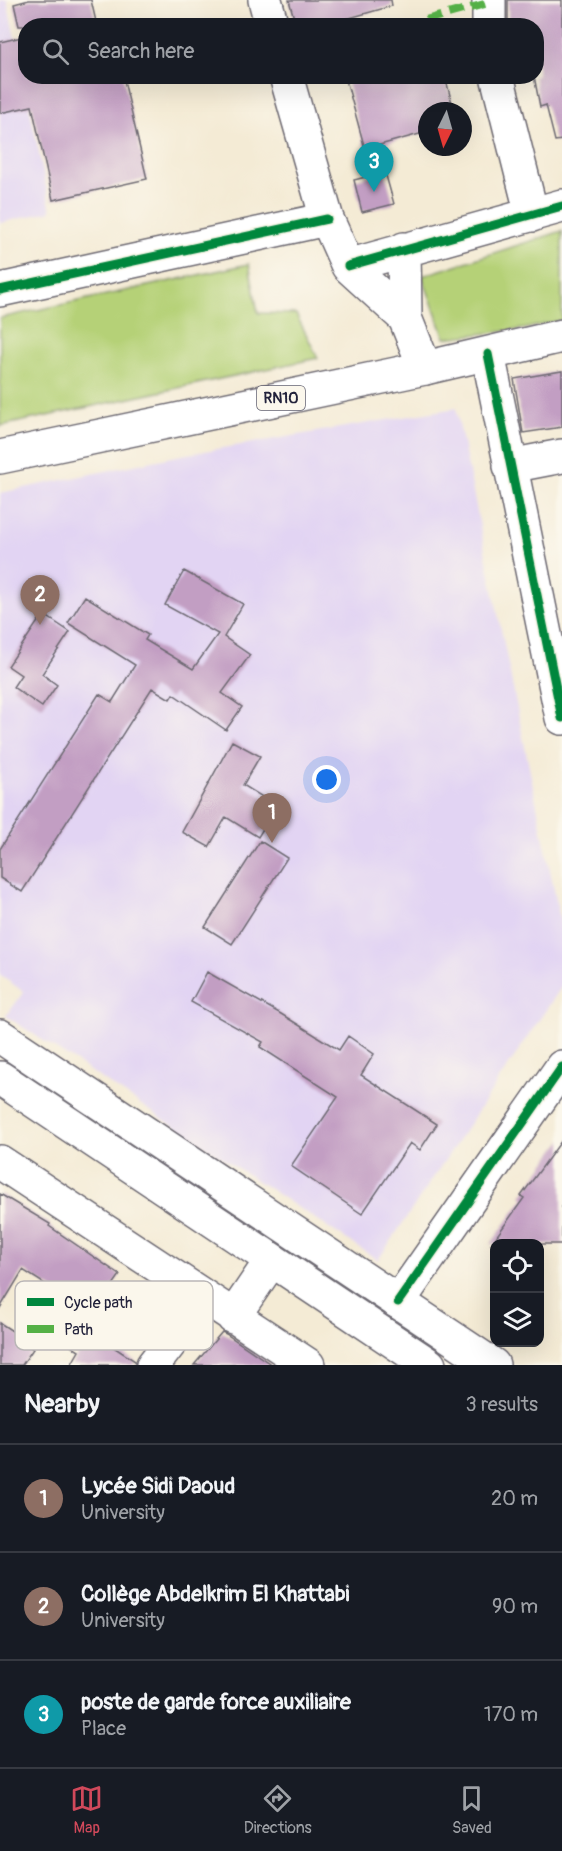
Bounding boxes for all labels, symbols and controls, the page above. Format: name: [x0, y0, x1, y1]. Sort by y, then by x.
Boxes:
search box: [18, 18, 544, 84]
icon: search: [39, 35, 72, 68]
text: Search here: [87, 37, 194, 65]
north arrow: [418, 102, 472, 156]
pin: 3: [354, 142, 394, 192]
road number: RN10: [257, 386, 305, 410]
pin: 2: [20, 576, 60, 625]
your location: [312, 765, 341, 794]
pin: 1: [252, 794, 292, 843]
map controls: [490, 1239, 544, 1347]
button: locate: [490, 1239, 544, 1293]
legend: [15, 1281, 213, 1350]
text: Cycle path: [64, 1293, 132, 1313]
button: layers: [490, 1293, 544, 1347]
text: Path: [64, 1320, 93, 1340]
text: Nearby: [24, 1388, 100, 1420]
text: 3 results: [466, 1392, 538, 1417]
text: Lycée Sidi Daoud: [81, 1472, 235, 1500]
text: 1: [40, 1486, 47, 1511]
text: 20 m: [491, 1486, 538, 1511]
text: University: [81, 1500, 165, 1525]
text: Collège Abdelkrim El Khattabi: [81, 1580, 349, 1608]
text: 2: [38, 1594, 49, 1619]
text: 90 m: [492, 1594, 538, 1619]
text: University: [81, 1608, 165, 1633]
text: poste de garde force auxiliaire: [81, 1688, 351, 1716]
text: 3: [38, 1702, 49, 1727]
text: 170 m: [484, 1702, 538, 1727]
text: Place: [81, 1716, 126, 1741]
tab: Map: [70, 1782, 103, 1838]
tab: Directions: [244, 1782, 312, 1838]
tab: Saved: [452, 1782, 492, 1838]

